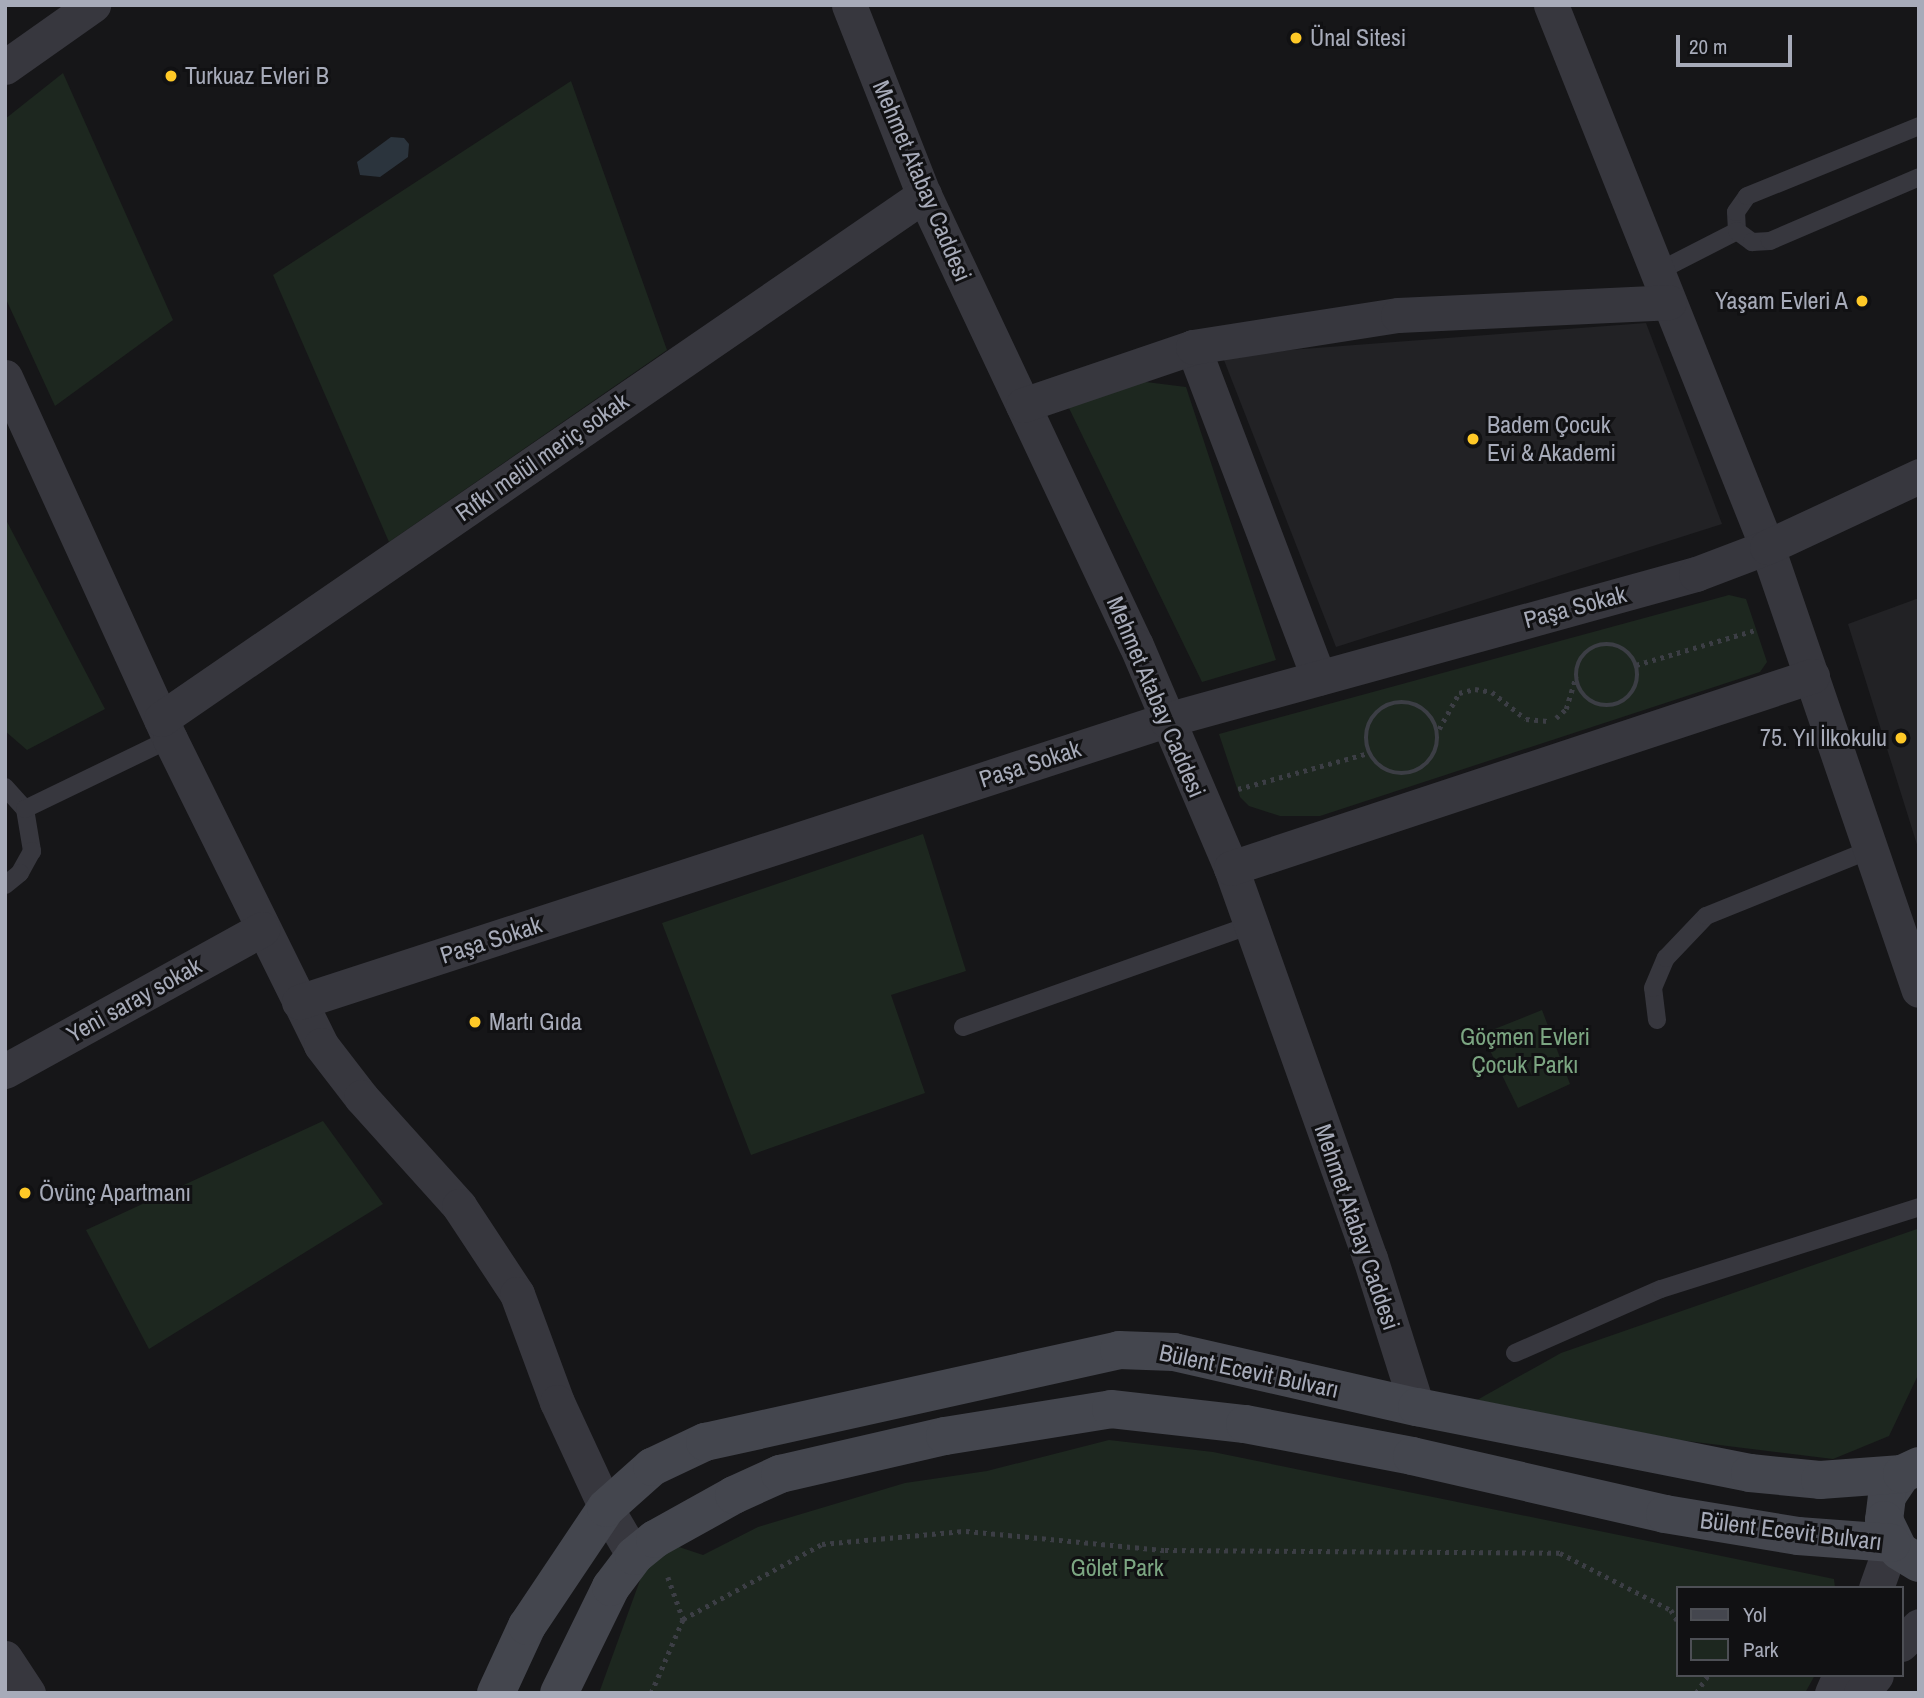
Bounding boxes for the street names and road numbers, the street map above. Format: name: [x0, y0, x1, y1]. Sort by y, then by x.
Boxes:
street label: Mehmet Atabay Caddesi: [866, 76, 978, 286]
street label: Rıfkı melül meriç sokak: [450, 387, 634, 527]
street label: Paşa Sokak: [1521, 579, 1629, 635]
street label: Mehmet Atabay Caddesi: [1100, 592, 1212, 802]
street label: Paşa Sokak: [976, 734, 1084, 794]
street label: Paşa Sokak: [437, 910, 545, 970]
street label: Yeni saray sokak: [62, 951, 206, 1049]
street label: Mehmet Atabay Caddesi: [1308, 1120, 1406, 1334]
street label: Bülent Ecevit Bulvarı: [1157, 1338, 1341, 1404]
street label: Bülent Ecevit Bulvarı: [1699, 1506, 1883, 1556]

